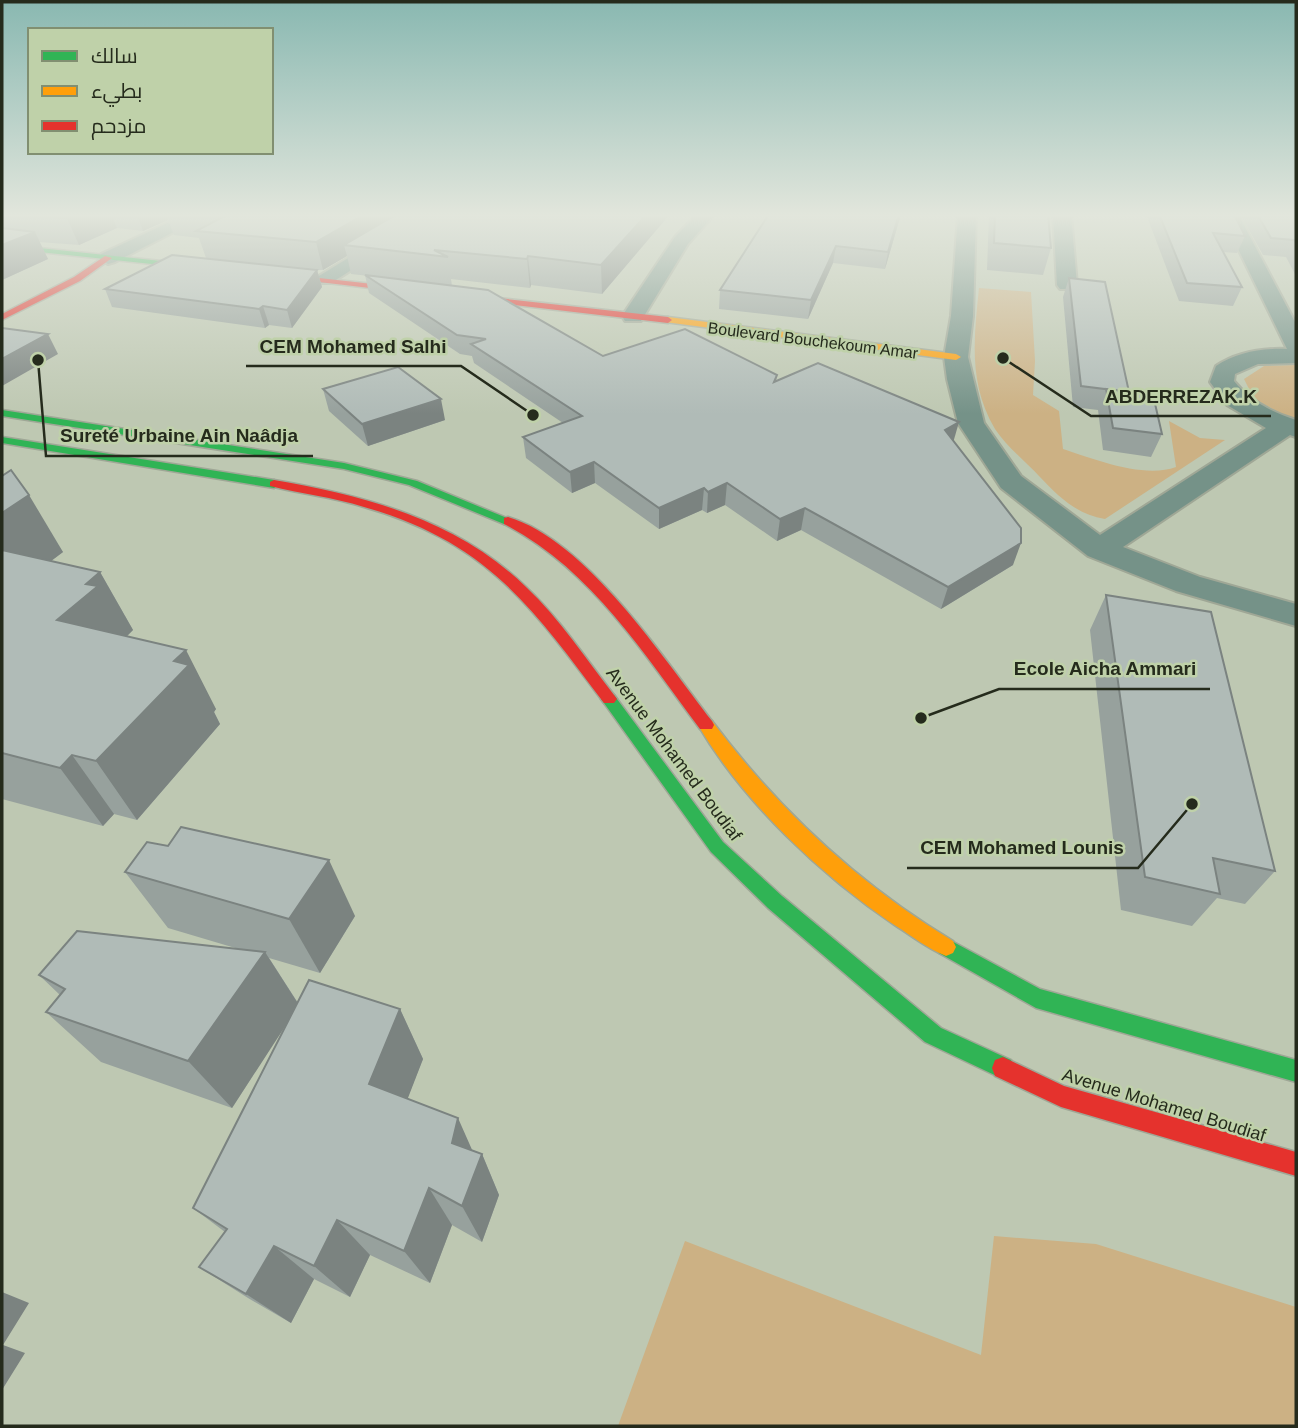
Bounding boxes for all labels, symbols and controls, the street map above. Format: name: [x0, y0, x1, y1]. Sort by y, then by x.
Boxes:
legend: [28, 28, 273, 154]
text: سالك: [91, 44, 138, 67]
text: بطيء: [91, 79, 142, 107]
text: مزدحم: [91, 114, 146, 140]
street label: Boulevard Bouchekoum Amar: [707, 319, 920, 362]
callout: CEM Mohamed Salhi: [246, 326, 461, 366]
text: CEM Mohamed Salhi: [260, 336, 446, 357]
callout: ABDERREZAK.K: [1091, 376, 1271, 416]
text: ABDERREZAK.K: [1105, 386, 1257, 407]
callout: Sureté Urbaine Ain Naâdja: [46, 416, 313, 456]
text: Sureté Urbaine Ain Naâdja: [60, 425, 298, 446]
callout: Ecole Aicha Ammari: [999, 649, 1210, 689]
text: Ecole Aicha Ammari: [1014, 658, 1196, 679]
street label: Avenue Mohamed Boudiaf: [602, 663, 746, 845]
callout: CEM Mohamed Lounis: [907, 828, 1138, 868]
text: CEM Mohamed Lounis: [920, 837, 1124, 858]
street label: Avenue Mohamed Boudiaf: [1060, 1064, 1269, 1146]

